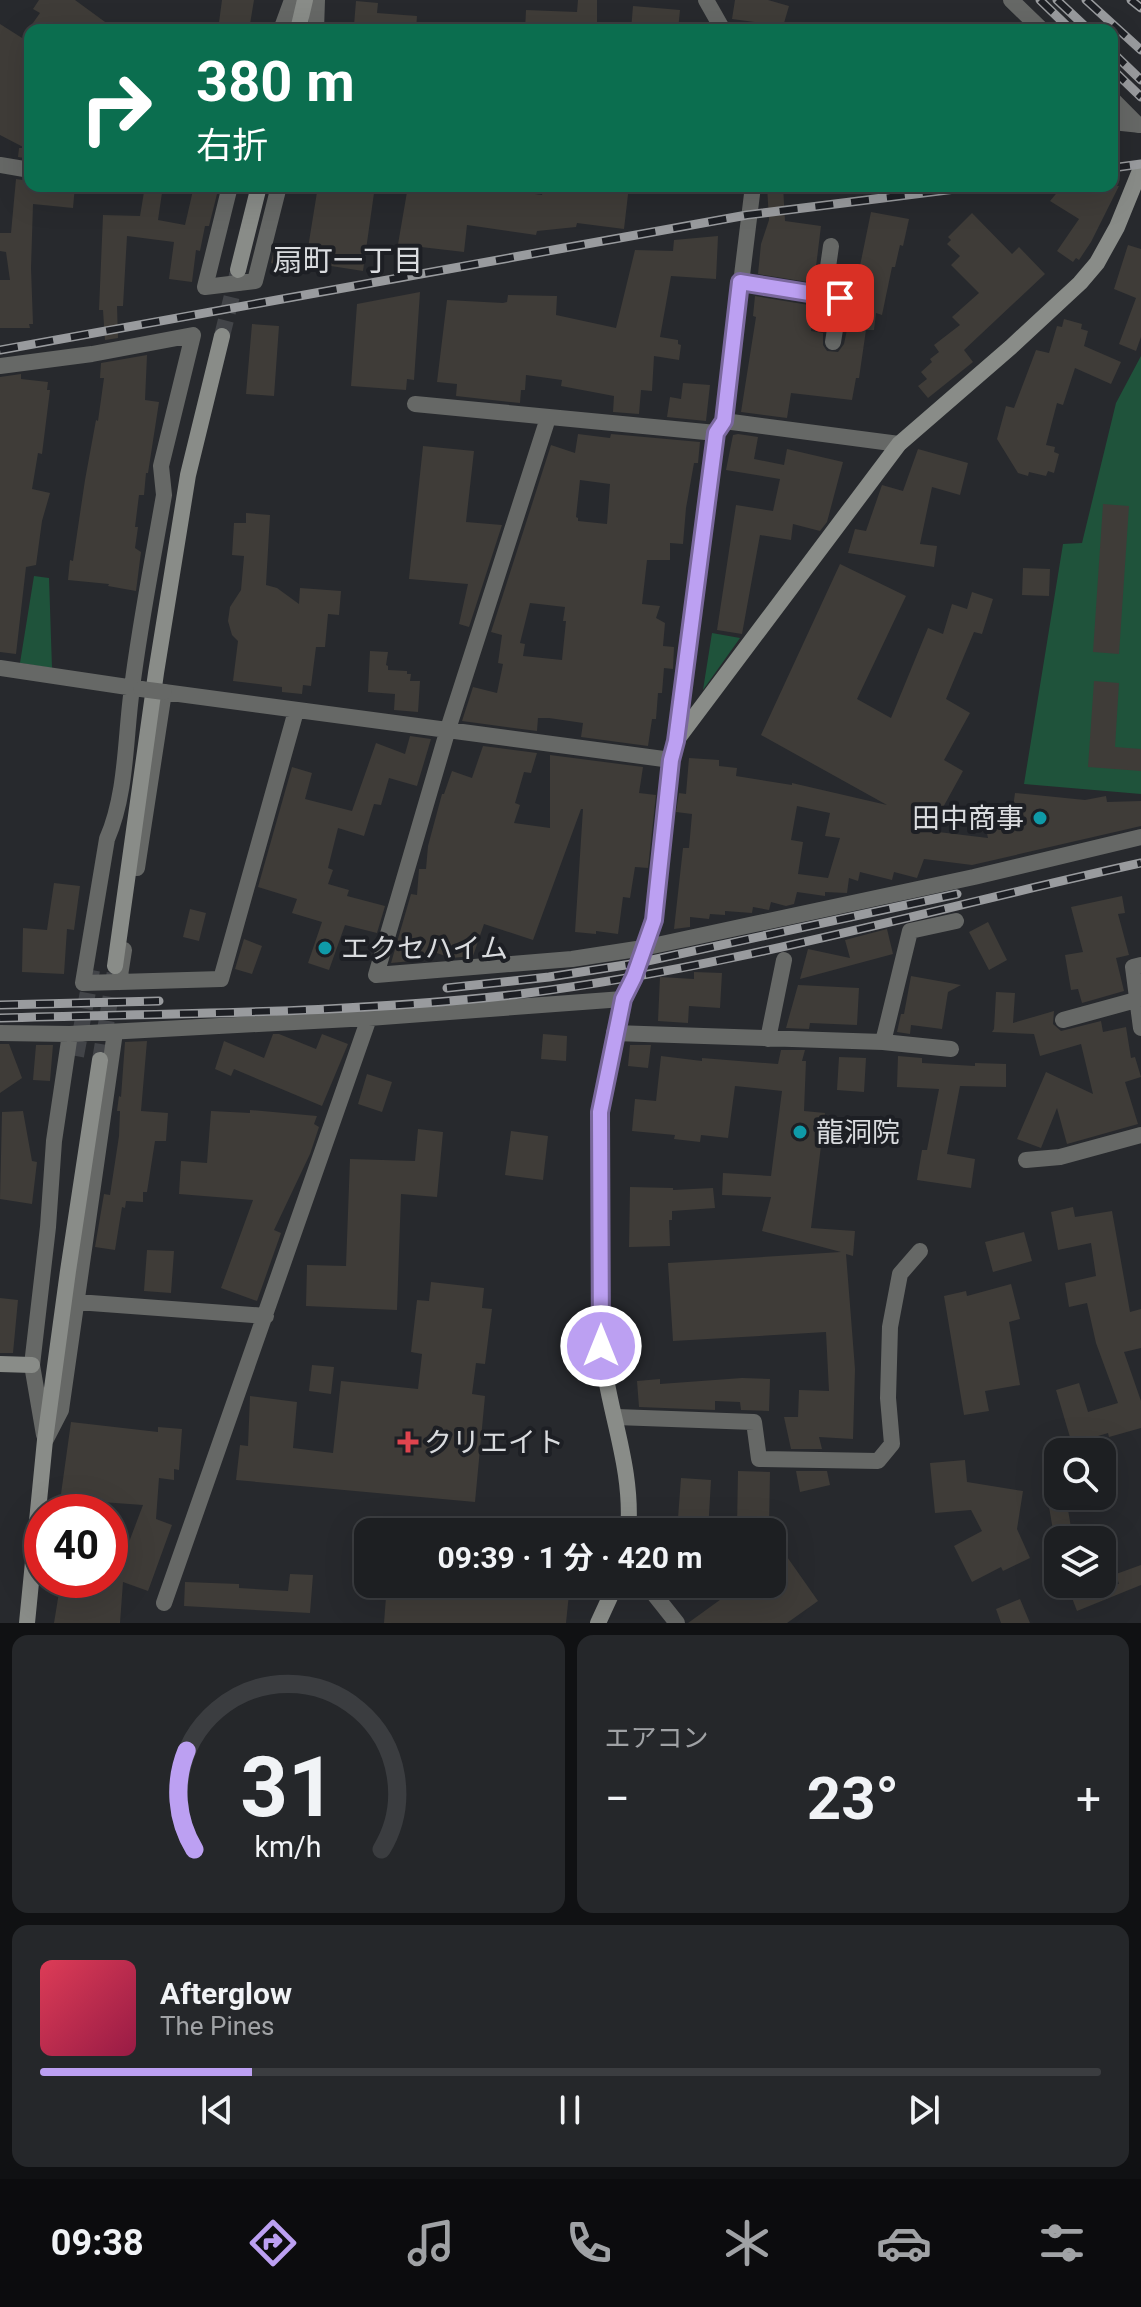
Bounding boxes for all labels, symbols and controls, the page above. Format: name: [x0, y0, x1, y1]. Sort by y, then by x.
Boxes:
text: 380 m: [196, 49, 355, 115]
icon: right: [64, 56, 168, 160]
text: 右折: [196, 125, 268, 167]
district label: 扇町一丁目: [273, 243, 423, 278]
pin: [806, 264, 874, 332]
icon: arrive: [818, 276, 862, 320]
place label: 田中商事: [912, 802, 1024, 835]
marker: 田中商事: [1031, 809, 1049, 827]
place label: エクセハイム: [341, 932, 508, 965]
marker: エクセハイム: [316, 939, 334, 957]
place label: 龍洞院: [816, 1116, 900, 1149]
marker: 龍洞院: [791, 1123, 809, 1141]
position arrow: [559, 1304, 643, 1388]
place label: クリエイト: [424, 1426, 564, 1459]
marker: クリエイト: [399, 1433, 417, 1451]
map controls: [1044, 1438, 1116, 1598]
button: search: [1044, 1438, 1116, 1510]
speed limit sign: 40: [24, 1494, 128, 1598]
button: layers: [1044, 1526, 1116, 1598]
text: 09:39 · 1 分 · 420 m: [438, 1540, 702, 1575]
text: エアコン: [605, 1723, 709, 1753]
text: 31: [241, 1739, 336, 1836]
text: 23°: [807, 1763, 899, 1834]
text: −: [605, 1773, 630, 1825]
text: +: [1076, 1773, 1101, 1825]
text: km/h: [255, 1830, 322, 1864]
text: Afterglow: [160, 1976, 292, 2011]
text: The Pines: [160, 2011, 274, 2041]
icon: previous: [195, 2088, 239, 2132]
icon: pause: [548, 2088, 592, 2132]
icon: next: [902, 2088, 946, 2132]
icon: directions: [245, 2215, 301, 2271]
icon: music: [403, 2215, 459, 2271]
icon: phone: [561, 2215, 617, 2271]
icon: climate: [719, 2215, 775, 2271]
icon: car: [876, 2215, 932, 2271]
icon: filters: [1034, 2215, 1090, 2271]
text: 09:38: [51, 2222, 144, 2264]

